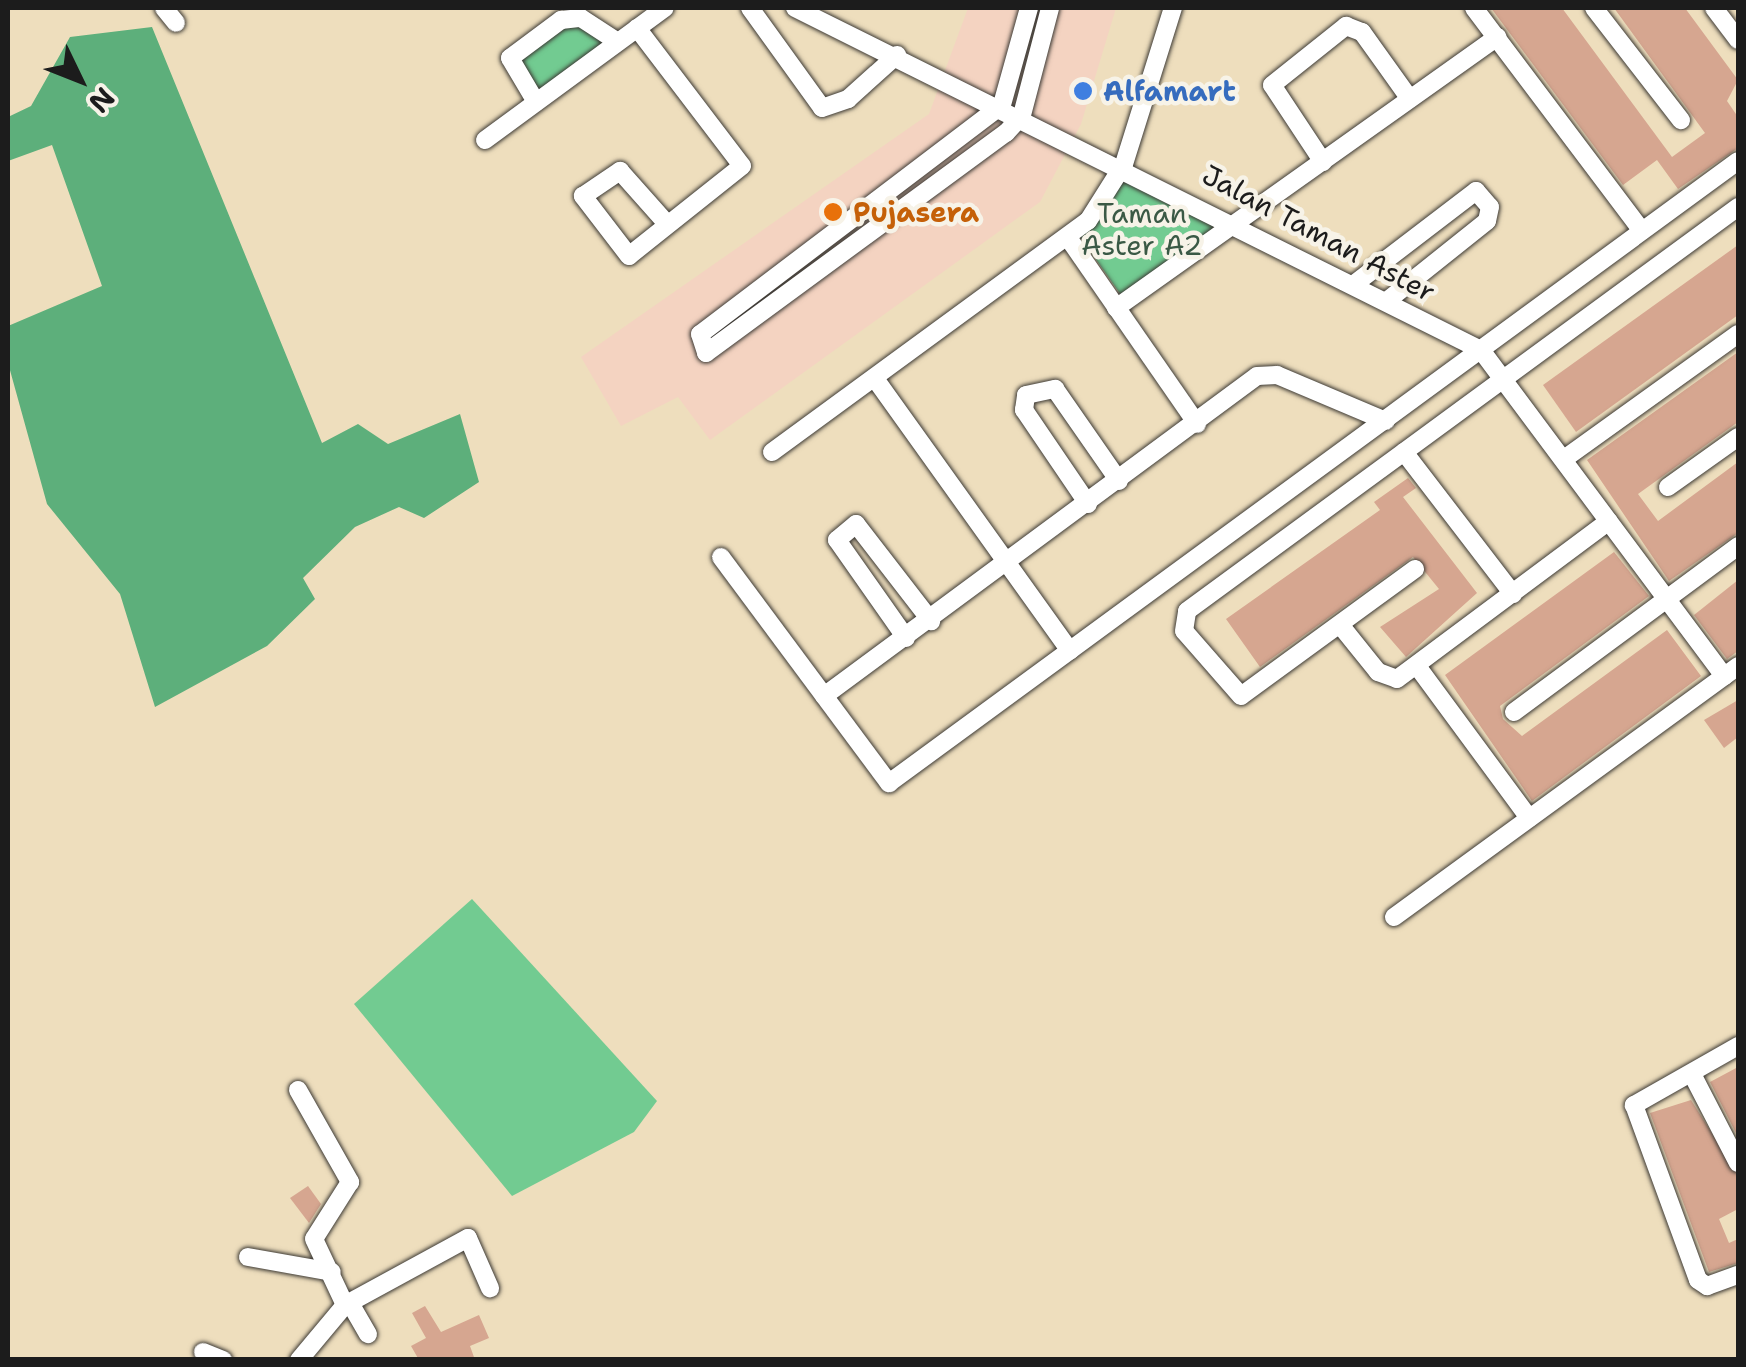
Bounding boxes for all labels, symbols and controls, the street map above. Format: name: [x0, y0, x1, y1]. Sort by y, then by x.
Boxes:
north arrow: [30, 30, 130, 130]
place label: Alfamart: [1103, 74, 1236, 108]
text: N: [80, 79, 123, 122]
marker: Alfamart: [1072, 80, 1094, 102]
street label: Jalan Taman Aster: [1197, 157, 1441, 309]
place label: Pujasera: [853, 195, 979, 229]
park label: Taman Aster A2: [1081, 196, 1203, 262]
marker: Pujasera: [822, 201, 844, 223]

